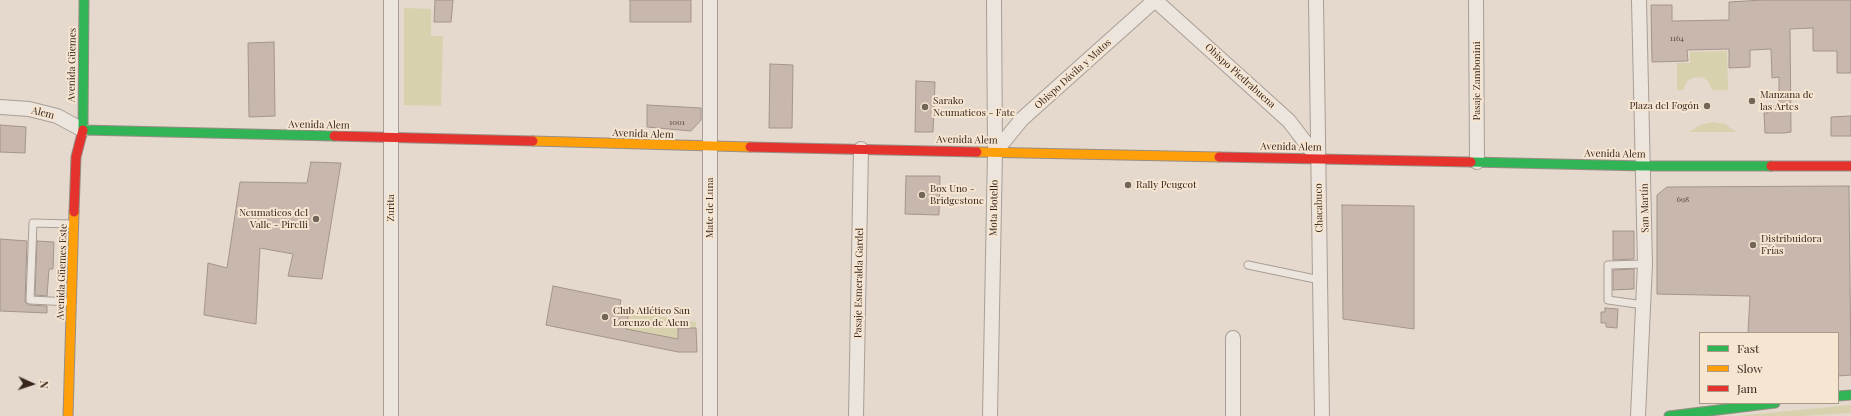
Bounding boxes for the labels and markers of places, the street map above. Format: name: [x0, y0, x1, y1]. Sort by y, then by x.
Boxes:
place label: Manzana de las Artes: [1760, 89, 1814, 112]
place label: Sarako Neumaticos - Fate: [933, 95, 1015, 118]
marker: Manzana de las Artes: [1747, 96, 1757, 106]
place label: Plaza del Fogón: [1629, 100, 1699, 112]
marker: Plaza del Fogón: [1702, 101, 1712, 111]
marker: Sarako Neumaticos - Fate: [920, 102, 930, 112]
place label: Rally Peugeot: [1136, 179, 1197, 191]
marker: Rally Peugeot: [1123, 180, 1133, 190]
place label: Box Uno - Bridgestone: [930, 183, 984, 206]
marker: Box Uno - Bridgestone: [917, 190, 927, 200]
place label: Neumaticos del Valle - Pirelli: [239, 207, 308, 230]
marker: Neumaticos del Valle - Pirelli: [311, 214, 321, 224]
place label: Distribuidora Frías: [1761, 233, 1822, 256]
marker: Distribuidora Frías: [1748, 240, 1758, 250]
place label: Club Atlético San Lorenzo de Alem: [613, 305, 690, 328]
marker: Club Atlético San Lorenzo de Alem: [600, 312, 610, 322]

